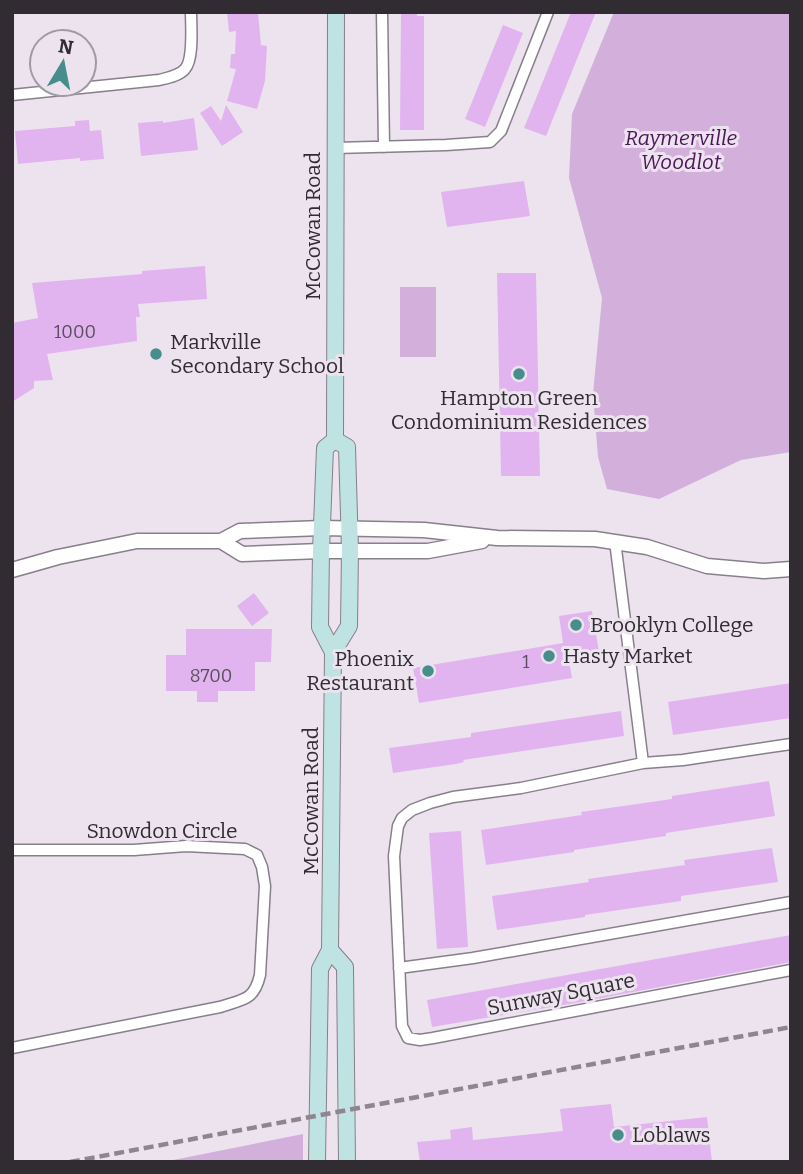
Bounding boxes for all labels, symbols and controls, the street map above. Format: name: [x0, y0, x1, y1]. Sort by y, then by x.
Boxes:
north arrow: [28, 28, 98, 98]
text: N: [57, 34, 75, 59]
park label: Raymerville Woodlot: [625, 125, 738, 175]
street label: McCowan Road: [300, 152, 326, 300]
house number: 1000: [54, 321, 96, 343]
place label: Markville Secondary School: [170, 329, 344, 379]
marker: Markville Secondary School: [148, 346, 164, 362]
marker: Hampton Green Condominium Residences: [511, 366, 527, 382]
place label: Hampton Green Condominium Residences: [391, 385, 647, 435]
place label: Brooklyn College: [590, 612, 753, 638]
marker: Brooklyn College: [568, 617, 584, 633]
place label: Hasty Market: [563, 643, 693, 669]
place label: Phoenix Restaurant: [306, 646, 414, 696]
marker: Hasty Market: [541, 648, 557, 664]
house number: 1: [522, 651, 530, 673]
marker: Phoenix Restaurant: [420, 663, 436, 679]
house number: 8700: [190, 665, 232, 687]
street label: McCowan Road: [298, 727, 324, 875]
street label: Snowdon Circle: [86, 818, 238, 844]
street label: Sunway Square: [485, 967, 637, 1021]
place label: Loblaws: [632, 1122, 711, 1148]
marker: Loblaws: [610, 1127, 626, 1143]

